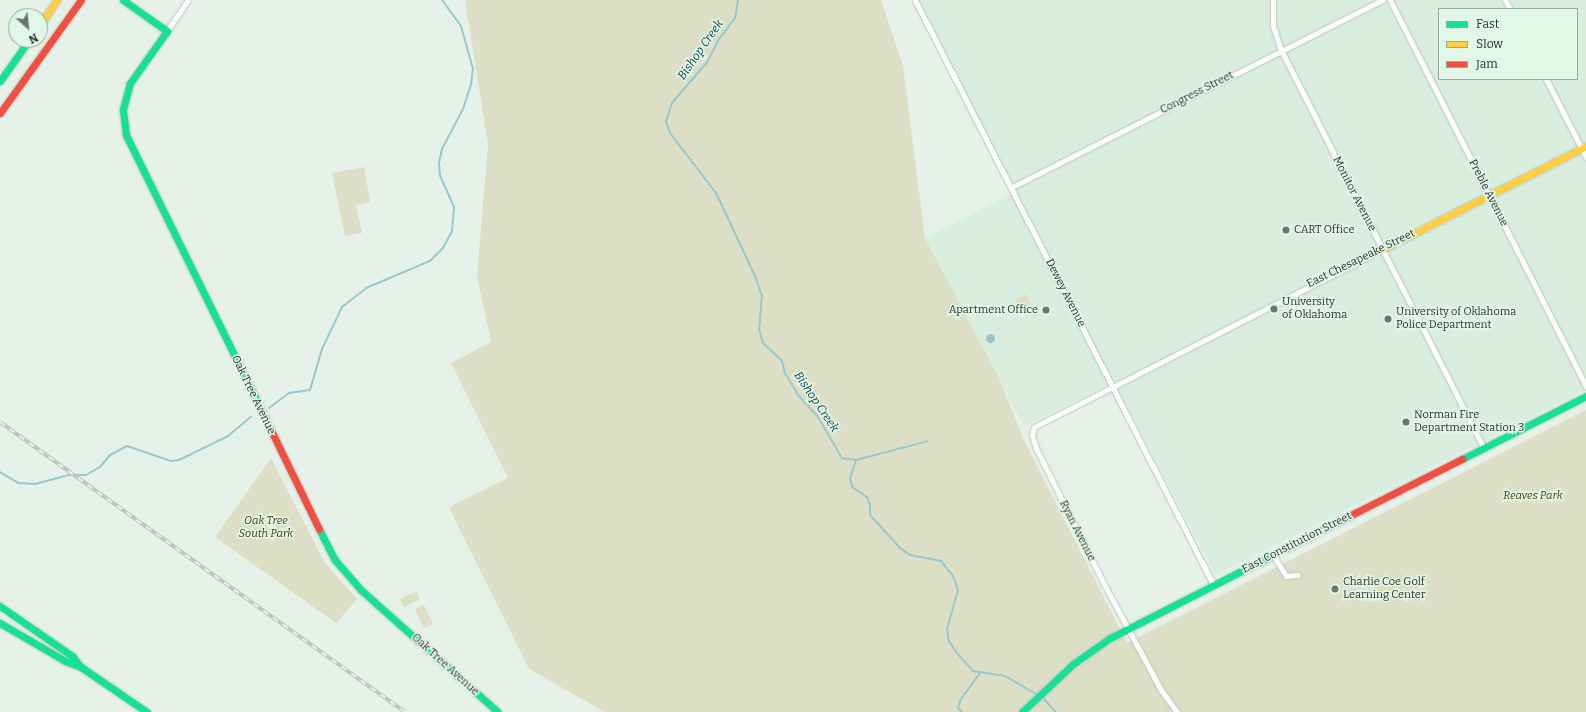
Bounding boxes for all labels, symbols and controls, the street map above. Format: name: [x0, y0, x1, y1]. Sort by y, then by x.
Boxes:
north arrow: [8, 8, 48, 48]
legend: [1438, 8, 1578, 80]
water label: Bishop Creek: [675, 17, 727, 83]
text: Fast: [1476, 17, 1499, 31]
text: N: [26, 31, 40, 46]
text: Slow: [1476, 37, 1503, 51]
text: Jam: [1476, 57, 1498, 71]
street label: Congress Street: [1158, 69, 1236, 117]
street label: Monitor Avenue: [1329, 154, 1379, 234]
street label: Preble Avenue: [1465, 157, 1511, 229]
place label: CART Office: [1294, 223, 1354, 237]
marker: CART Office: [1281, 225, 1291, 235]
street label: East Chesapeake Street: [1305, 227, 1417, 291]
street label: Dewey Avenue: [1042, 257, 1088, 329]
place label: University of Oklahoma: [1282, 296, 1347, 322]
place label: Apartment Office: [949, 303, 1038, 317]
marker: University of Oklahoma: [1269, 304, 1279, 314]
marker: Apartment Office: [1041, 305, 1051, 315]
place label: University of Oklahoma Police Department: [1396, 306, 1516, 332]
marker: University of Oklahoma Police Department: [1383, 314, 1393, 324]
street label: Oak Tree Avenue: [228, 353, 278, 437]
water label: Bishop Creek: [790, 369, 842, 435]
place label: Norman Fire Department Station 3: [1414, 409, 1524, 435]
marker: Norman Fire Department Station 3: [1401, 417, 1411, 427]
park label: Reaves Park: [1503, 489, 1563, 503]
street label: Ryan Avenue: [1056, 498, 1098, 564]
street label: East Constitution Street: [1240, 510, 1354, 576]
park label: Oak Tree South Park: [239, 515, 293, 541]
place label: Charlie Coe Golf Learning Center: [1343, 576, 1426, 602]
marker: Charlie Coe Golf Learning Center: [1330, 584, 1340, 594]
street label: Oak Tree Avenue: [409, 631, 481, 699]

